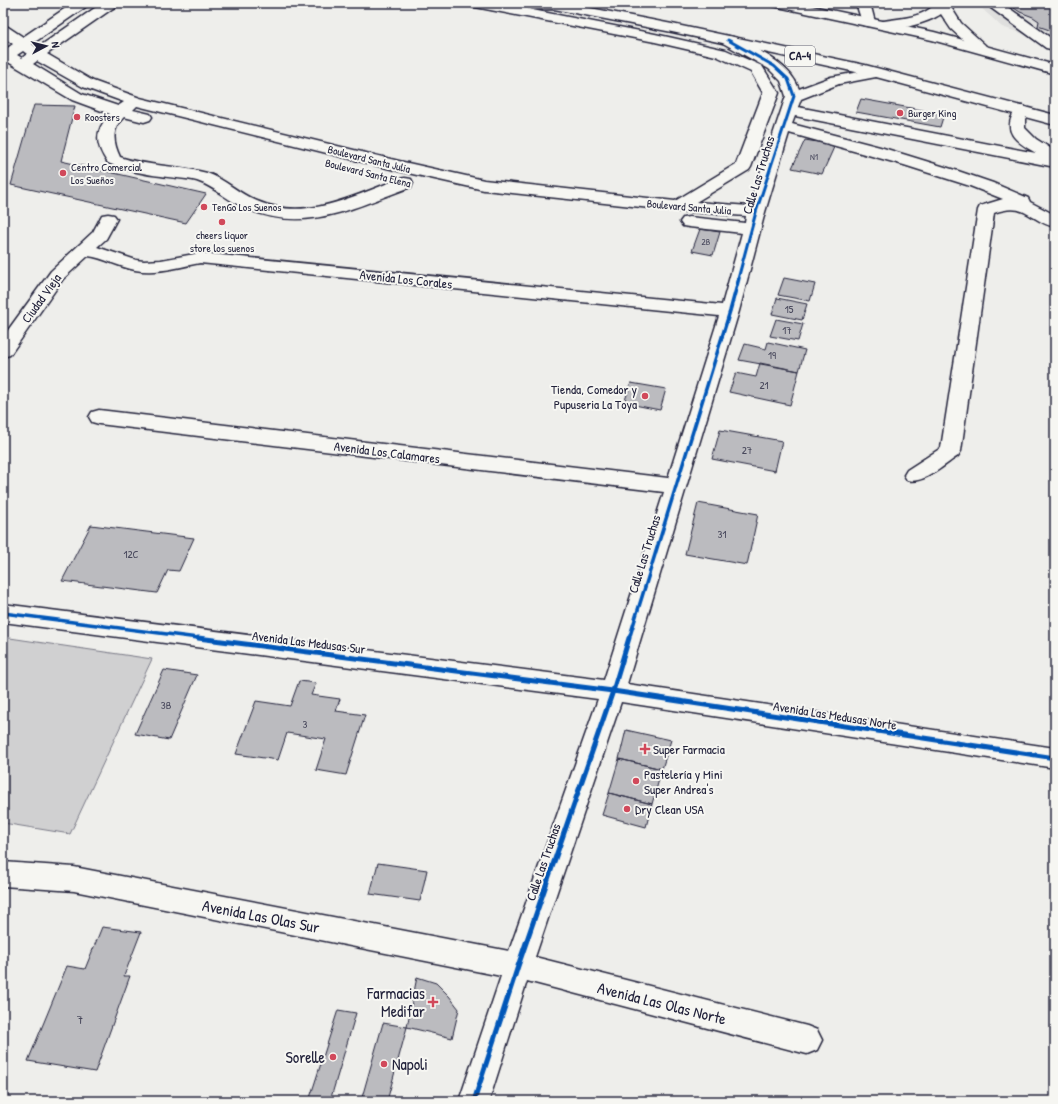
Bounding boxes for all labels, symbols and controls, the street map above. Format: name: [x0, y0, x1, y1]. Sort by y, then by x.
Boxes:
north arrow: [26, 26, 66, 66]
text: N: [49, 41, 63, 49]
road number: CA-4: [785, 46, 815, 66]
place label: Burger King: [908, 106, 956, 120]
marker: Burger King: [895, 108, 905, 118]
place label: Roosters: [85, 110, 120, 124]
marker: Roosters: [72, 112, 82, 122]
street label: Calle Las Truchas: [738, 134, 778, 216]
street label: Boulevard Santa Julia: [326, 142, 412, 176]
house number: N1: [810, 151, 818, 163]
street label: Boulevard Santa Elena: [324, 156, 413, 191]
place label: Centro Comercial Los Sueños: [71, 160, 142, 187]
marker: Centro Comercial Los Sueños: [58, 168, 68, 178]
street label: Boulevard Santa Julia: [646, 196, 732, 218]
place label: TenGo Los Suenos: [212, 200, 282, 214]
marker: TenGo Los Suenos: [199, 202, 209, 212]
marker: cheers liquor store los suenos: [217, 217, 227, 227]
place label: cheers liquor store los suenos: [190, 228, 254, 255]
house number: 2B: [702, 236, 711, 248]
street label: Avenida Los Corales: [359, 265, 453, 293]
street label: Ciudad Vieja: [17, 270, 65, 326]
house number: 15: [785, 302, 794, 316]
house number: 17: [782, 323, 792, 337]
house number: 19: [768, 348, 776, 362]
house number: 21: [759, 378, 769, 392]
place label: Tienda, Comedor y Pupuseria La Toya: [551, 380, 637, 413]
marker: Tienda, Comedor y Pupuseria La Toya: [640, 391, 650, 401]
street label: Avenida Los Calamares: [333, 437, 441, 467]
house number: 27: [742, 443, 752, 457]
street label: Calle Las Truchas: [624, 513, 664, 595]
house number: 31: [718, 527, 726, 541]
house number: 12C: [123, 547, 139, 561]
street label: Avenida Las Medusas Sur: [251, 626, 367, 658]
street label: Avenida Las Medusas Norte: [772, 696, 898, 734]
house number: 3B: [161, 698, 172, 712]
house number: 3: [303, 717, 308, 731]
place label: Super Farmacia: [653, 740, 725, 758]
marker: Super Farmacia: [640, 744, 650, 754]
place label: Pastelería y Mini Super Andrea's: [644, 765, 723, 798]
marker: Pastelería y Mini Super Andrea's: [631, 776, 641, 786]
place label: Dry Clean USA: [635, 800, 705, 818]
marker: Dry Clean USA: [622, 804, 632, 814]
street label: Calle Las Truchas: [521, 821, 565, 903]
street label: Avenida Las Olas Sur: [201, 894, 321, 938]
street label: Avenida Las Olas Norte: [595, 976, 729, 1030]
place label: Farmacias Medifar: [366, 982, 425, 1022]
marker: Farmacias Medifar: [428, 997, 438, 1007]
house number: 7: [77, 1010, 83, 1028]
place label: Sorelle: [285, 1046, 326, 1068]
marker: Sorelle: [328, 1052, 338, 1062]
place label: Napoli: [392, 1053, 428, 1075]
marker: Napoli: [379, 1059, 389, 1069]

